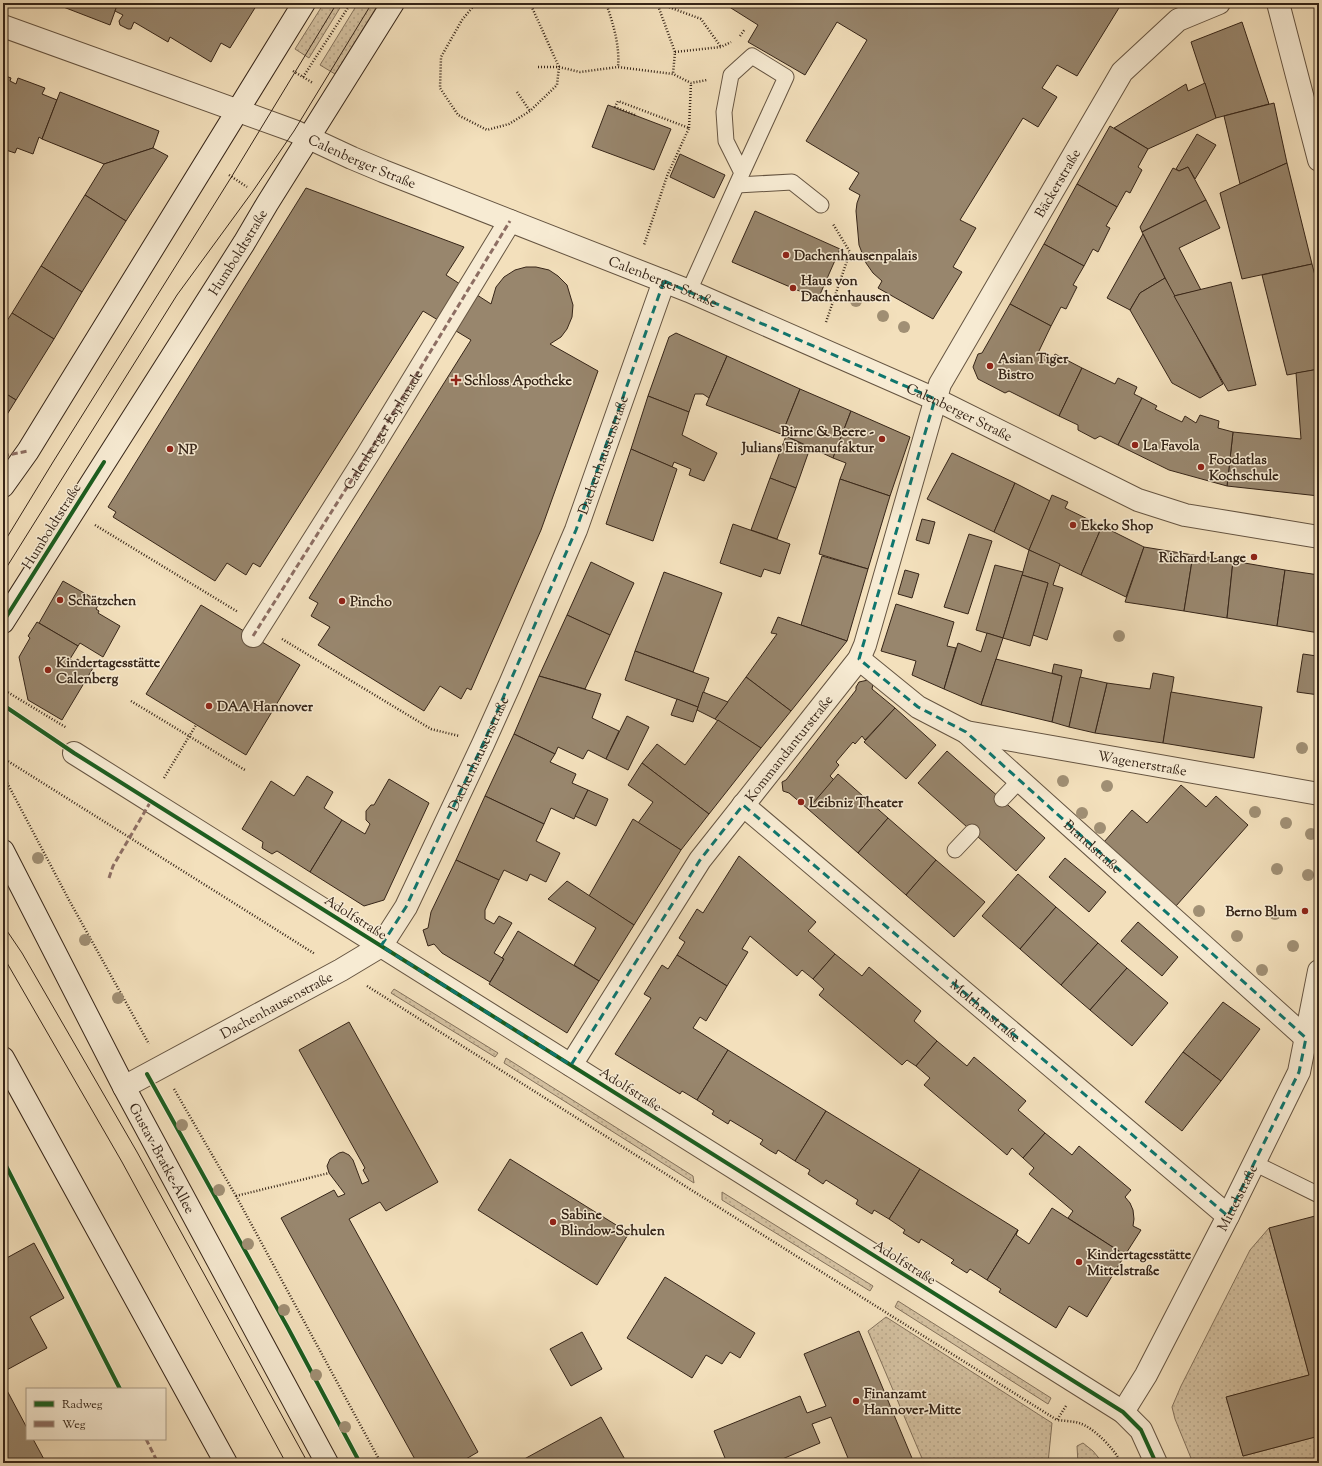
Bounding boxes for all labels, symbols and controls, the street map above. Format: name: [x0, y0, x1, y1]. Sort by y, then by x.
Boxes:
street label: Calenberger Straße: [304, 131, 418, 195]
street label: Bäckerstraße: [1031, 146, 1087, 222]
street label: Humboldtstraße: [205, 206, 274, 300]
place label: Dachenhausenpalais: [794, 247, 918, 267]
marker: Dachenhausenpalais: [781, 250, 791, 260]
street label: Calenberger Straße: [605, 252, 720, 314]
place label: Haus von Dachenhausen: [801, 272, 891, 308]
marker: Haus von Dachenhausen: [788, 283, 798, 293]
place label: Asian Tiger Bistro: [998, 350, 1069, 386]
marker: Asian Tiger Bistro: [985, 361, 995, 371]
street label: Calenberger Esplanade: [340, 366, 429, 494]
place label: Schloss Apotheke: [464, 372, 572, 392]
marker: Schloss Apotheke: [451, 375, 461, 385]
street label: Calenberger Straße: [903, 380, 1015, 448]
street label: Dachenhausenstraße: [574, 393, 635, 518]
place label: Birne & Beere - Julians Eismanufaktur: [741, 423, 875, 459]
marker: Birne & Beere - Julians Eismanufaktur: [877, 434, 887, 444]
place label: La Favola: [1143, 437, 1200, 457]
marker: La Favola: [1130, 440, 1140, 450]
place label: NP: [178, 441, 197, 461]
marker: NP: [165, 444, 175, 454]
place label: Foodatlas Kochschule: [1209, 451, 1279, 487]
marker: Foodatlas Kochschule: [1196, 462, 1206, 472]
street label: Humboldtstraße: [18, 480, 87, 574]
place label: Ekeko Shop: [1081, 517, 1153, 537]
marker: Ekeko Shop: [1068, 520, 1078, 530]
place label: Richard Lange: [1159, 549, 1246, 569]
marker: Richard Lange: [1249, 552, 1259, 562]
place label: Schätzchen: [68, 592, 137, 612]
place label: Pincho: [350, 593, 392, 613]
marker: Schätzchen: [55, 595, 65, 605]
marker: Pincho: [337, 596, 347, 606]
place label: Kindertagesstätte Calenberg: [56, 654, 161, 690]
marker: Kindertagesstätte Calenberg: [43, 665, 53, 675]
street label: Kommandanturstraße: [741, 691, 839, 807]
street label: Dachenhausenstraße: [444, 693, 515, 816]
place label: DAA Hannover: [217, 698, 314, 718]
marker: DAA Hannover: [204, 701, 214, 711]
street label: Wagenerstraße: [1096, 747, 1188, 783]
place label: Leibniz Theater: [809, 794, 904, 814]
marker: Leibniz Theater: [796, 797, 806, 807]
street label: Brandstraße: [1058, 816, 1125, 879]
street label: Adolfstraße: [320, 891, 390, 946]
place label: Berno Blum: [1225, 903, 1297, 923]
marker: Berno Blum: [1300, 906, 1310, 916]
street label: Dachenhausenstraße: [217, 968, 337, 1045]
street label: Molthanstraße: [944, 976, 1024, 1048]
street label: Adolfstraße: [595, 1063, 665, 1118]
street label: Gustav-Bratke-Allee: [123, 1100, 199, 1218]
street label: Mittelstraße: [1214, 1161, 1264, 1236]
place label: Sabine Blindow-Schulen: [561, 1206, 666, 1242]
marker: Sabine Blindow-Schulen: [548, 1217, 558, 1227]
street label: Adolfstraße: [869, 1236, 939, 1291]
place label: Kindertagesstätte Mittelstraße: [1087, 1246, 1192, 1282]
marker: Kindertagesstätte Mittelstraße: [1074, 1257, 1084, 1267]
place label: Finanzamt Hannover-Mitte: [864, 1385, 962, 1421]
legend: [26, 1388, 166, 1440]
text: Radweg: [62, 1396, 103, 1414]
marker: Finanzamt Hannover-Mitte: [851, 1396, 861, 1406]
text: Weg: [62, 1416, 86, 1434]

